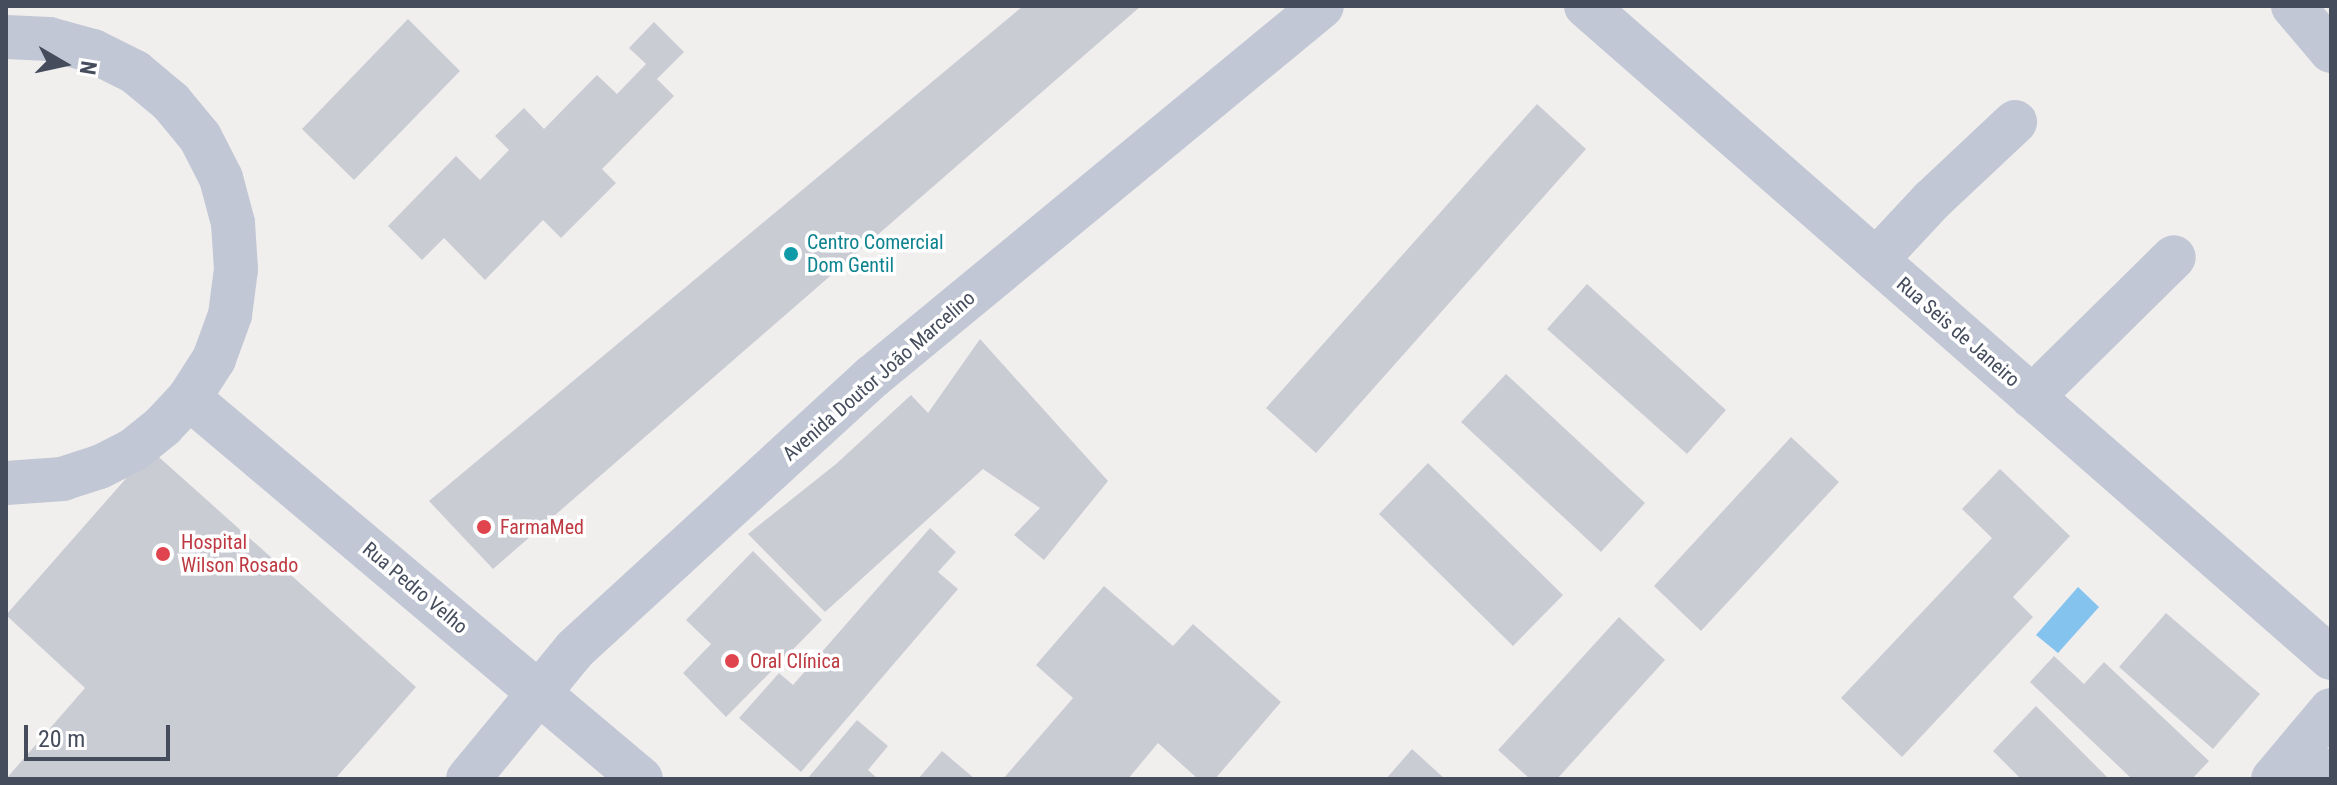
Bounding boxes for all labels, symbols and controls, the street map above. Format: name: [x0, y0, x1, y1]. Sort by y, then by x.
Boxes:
north arrow: [24, 24, 104, 104]
text: N: [75, 59, 102, 76]
place label: Centro Comercial Dom Gentil: [807, 230, 944, 277]
marker: Centro Comercial Dom Gentil: [782, 245, 800, 263]
street label: Rua Seis de Janeiro: [1892, 272, 2024, 392]
street label: Avenida Doutor João Marcelino: [778, 286, 980, 466]
place label: FarmaMed: [500, 515, 584, 539]
marker: FarmaMed: [475, 518, 493, 536]
place label: Hospital Wilson Rosado: [181, 530, 298, 577]
street label: Rua Pedro Velho: [358, 537, 472, 639]
marker: Hospital Wilson Rosado: [152, 543, 174, 565]
place label: Oral Clínica: [750, 649, 840, 673]
marker: Oral Clínica: [721, 650, 743, 672]
scale bar: [28, 709, 174, 759]
text: 20 m: [38, 725, 85, 753]

